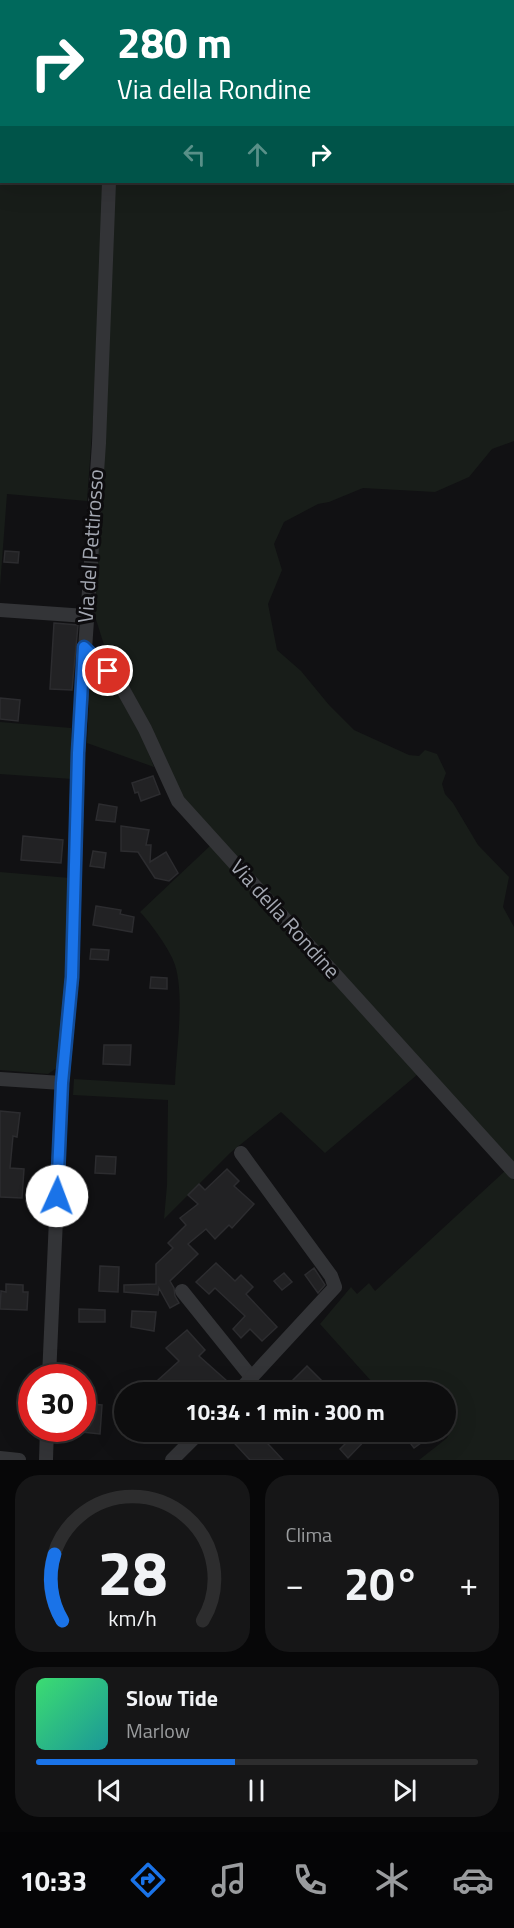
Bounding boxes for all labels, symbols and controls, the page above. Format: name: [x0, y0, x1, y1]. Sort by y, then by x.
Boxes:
text: 280 m: [117, 10, 232, 74]
icon: right: [18, 24, 96, 102]
text: Via della Rondine: [117, 68, 311, 109]
icon: left: [178, 138, 211, 171]
icon: ahead: [241, 138, 274, 171]
icon: right: [304, 138, 337, 171]
street label: Via del Pettirosso: [69, 468, 111, 624]
pin: [82, 645, 133, 696]
icon: arrive: [91, 654, 124, 687]
street label: Via della Rondine: [223, 851, 348, 985]
position arrow: [25, 1164, 89, 1228]
speed limit sign: 30: [18, 1364, 96, 1442]
text: 10:34 · 1 min · 300 m: [185, 1395, 385, 1429]
text: Clima: [286, 1519, 332, 1550]
text: 28: [97, 1524, 167, 1619]
text: 20°: [344, 1549, 420, 1617]
text: −: [286, 1559, 304, 1609]
text: +: [460, 1559, 478, 1609]
text: km/h: [108, 1602, 157, 1634]
text: Slow Tide: [126, 1681, 218, 1715]
text: Marlow: [126, 1715, 190, 1746]
icon: previous: [93, 1774, 126, 1807]
icon: pause: [240, 1774, 273, 1807]
icon: next: [388, 1774, 421, 1807]
icon: directions: [127, 1859, 169, 1901]
icon: music: [208, 1859, 250, 1901]
icon: phone: [289, 1859, 331, 1901]
icon: climate: [371, 1859, 413, 1901]
icon: car: [452, 1859, 494, 1901]
text: 10:33: [20, 1860, 87, 1901]

